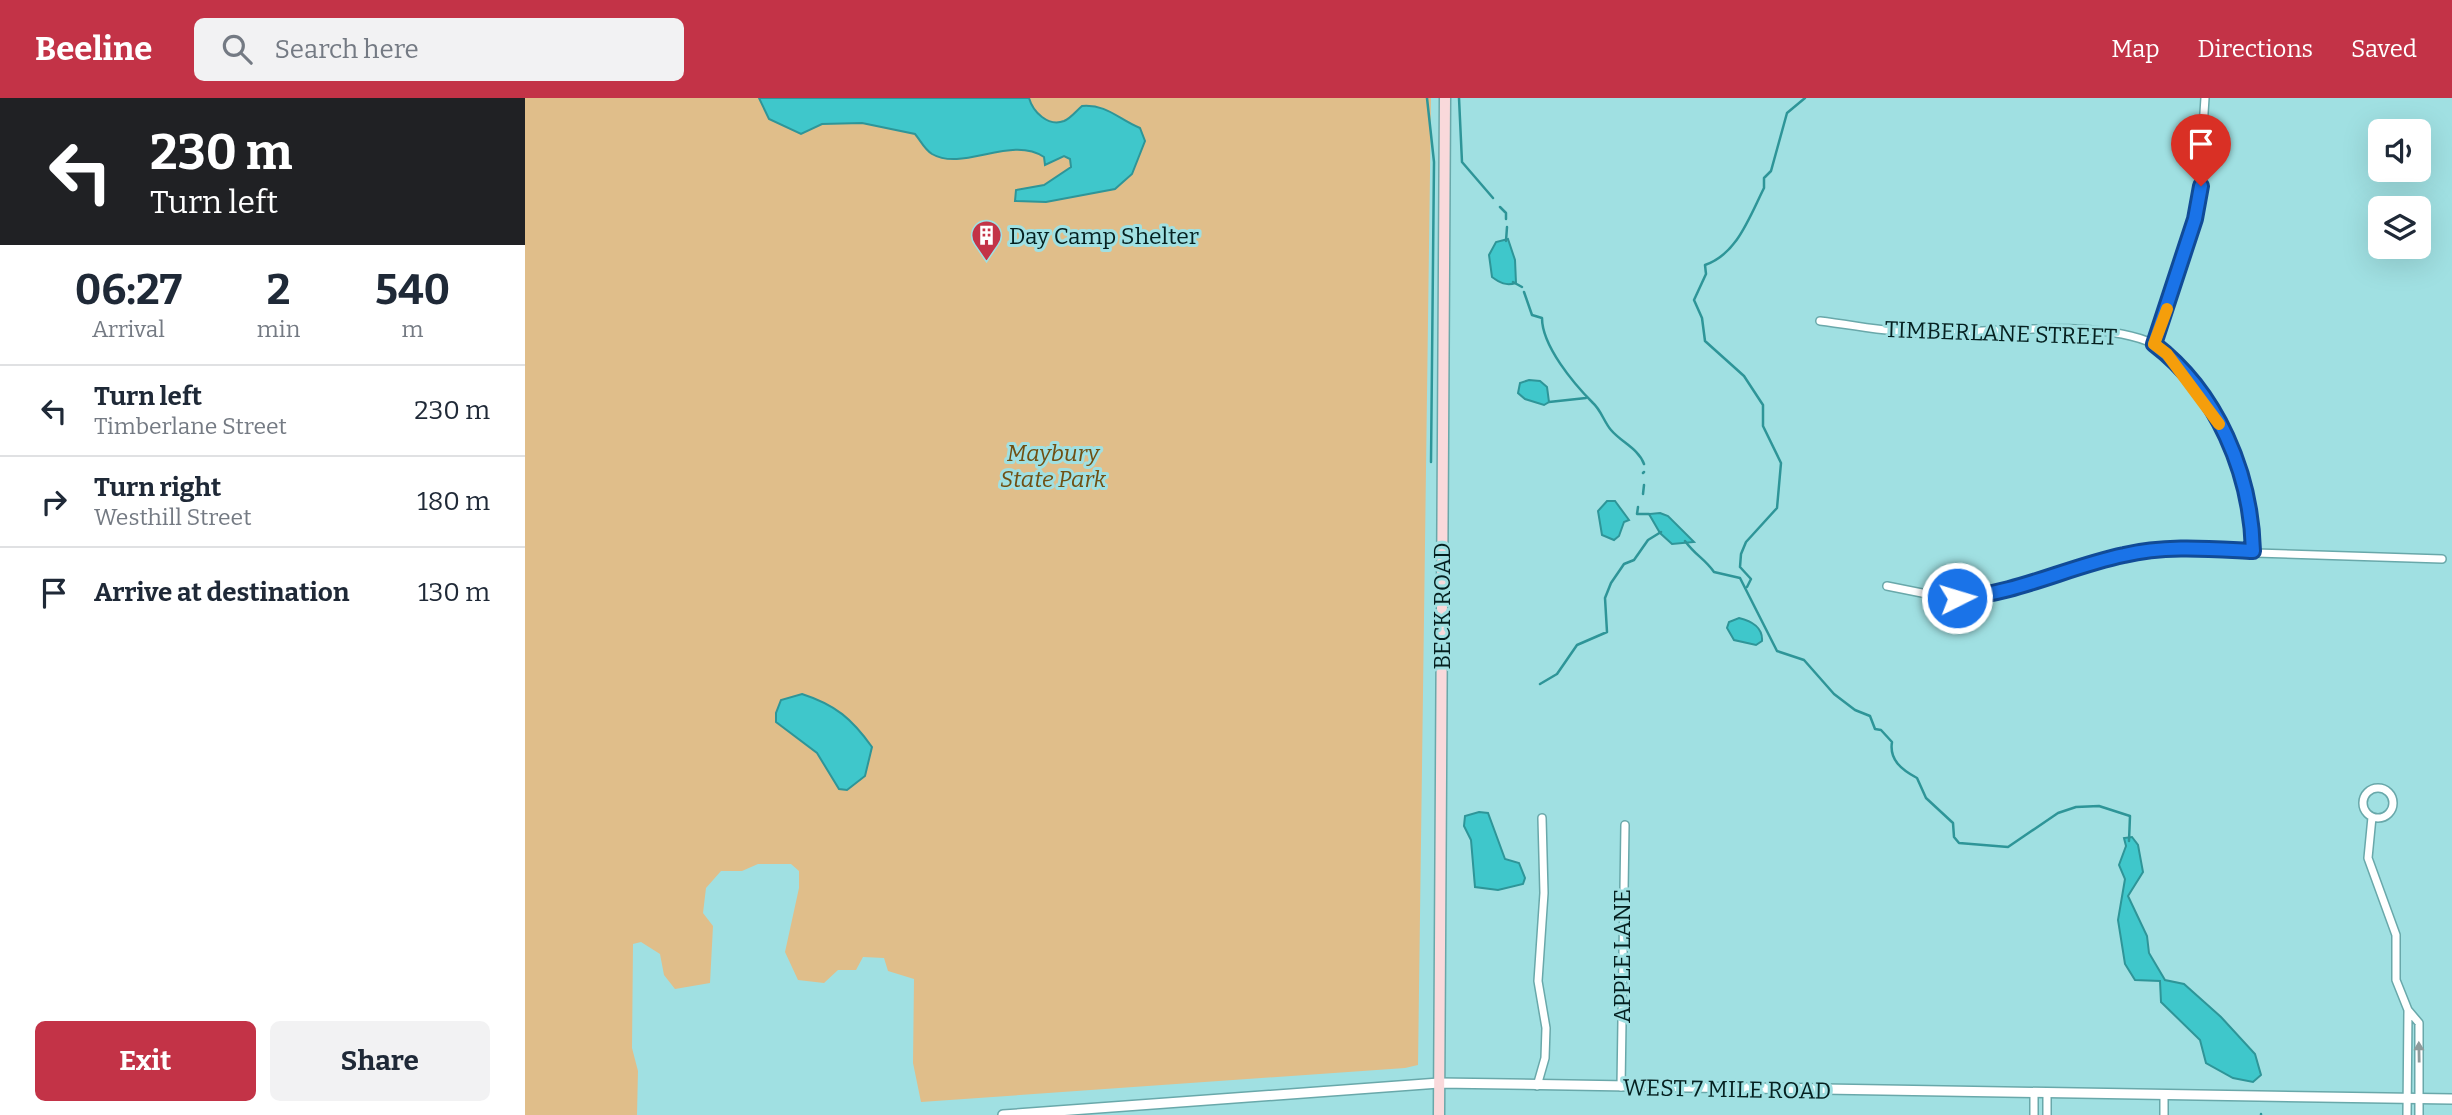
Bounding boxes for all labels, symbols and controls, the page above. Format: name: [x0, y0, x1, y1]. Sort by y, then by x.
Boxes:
search box: [194, 18, 684, 81]
text: Beeline: [35, 29, 152, 69]
icon: search: [218, 30, 256, 68]
text: Search here: [274, 34, 419, 65]
text: Map: [2111, 35, 2160, 63]
text: Directions: [2198, 35, 2313, 63]
text: Saved: [2351, 35, 2417, 63]
pin: [2171, 114, 2231, 186]
map controls: [2368, 119, 2431, 259]
button: sound: [2368, 119, 2431, 182]
text: 230 m: [150, 123, 293, 182]
icon: arrive: [2182, 125, 2220, 163]
icon: left: [35, 126, 126, 217]
text: Turn left: [150, 183, 278, 221]
button: layers: [2368, 196, 2431, 259]
building icon: Day Camp Shelter: [969, 219, 1003, 263]
place label: Day Camp Shelter: [1009, 222, 1199, 250]
text: 06:27: [75, 265, 182, 315]
text: 2: [267, 265, 290, 315]
text: 540: [375, 265, 450, 315]
text: Arrival: [92, 315, 165, 343]
text: min: [257, 315, 300, 343]
text: m: [402, 315, 424, 343]
street label: TIMBERLANE STREET: [1884, 315, 2118, 351]
text: Turn left: [94, 381, 202, 412]
icon: left: [35, 392, 73, 430]
text: 230 m: [414, 395, 490, 426]
text: Timberlane Street: [94, 412, 287, 440]
park label: Maybury State Park: [1000, 439, 1107, 493]
text: Turn right: [94, 472, 221, 503]
icon: right: [35, 483, 73, 521]
text: 180 m: [417, 486, 490, 517]
text: Westhill Street: [94, 503, 251, 531]
street label: BECK ROAD: [1428, 542, 1456, 670]
position arrow: [1920, 561, 1994, 635]
icon: arrive: [35, 574, 73, 612]
text: Arrive at destination: [94, 577, 349, 608]
text: 130 m: [418, 577, 490, 608]
street label: APPLE LANE: [1608, 889, 1636, 1023]
button: Exit: [35, 1021, 256, 1101]
button: Share: [270, 1021, 490, 1101]
one-way arrow: [2414, 1041, 2425, 1063]
street label: WEST 7 MILE ROAD: [1623, 1073, 1831, 1105]

